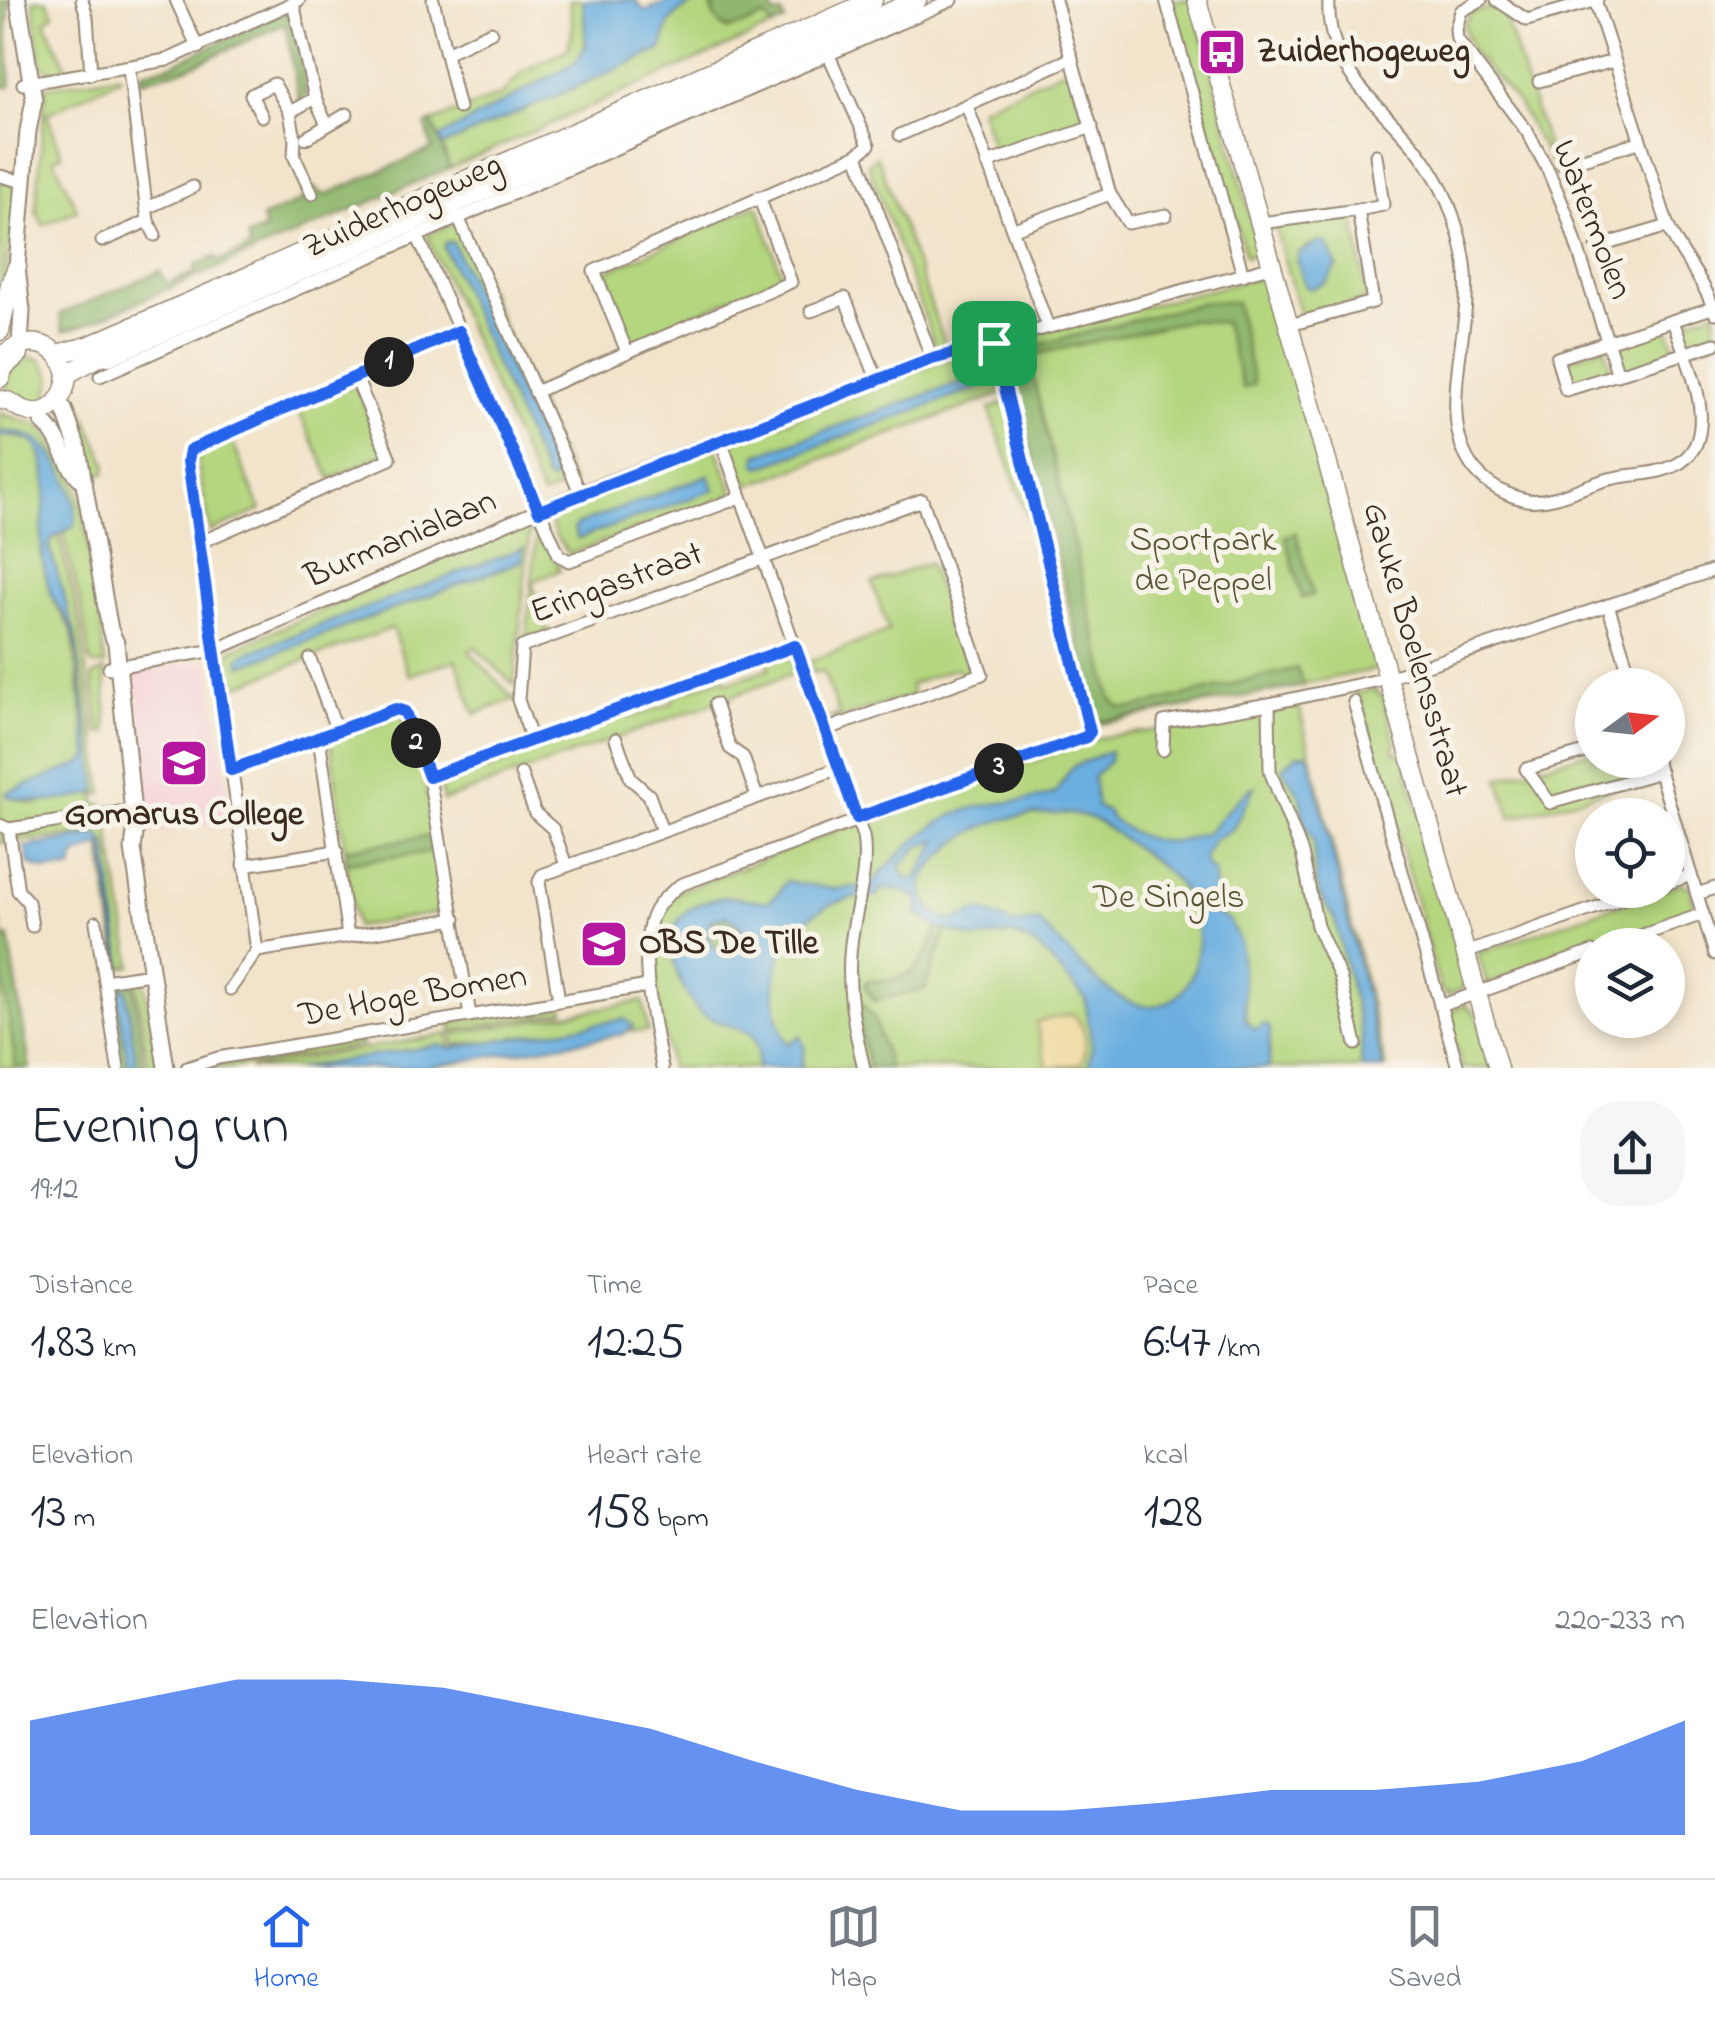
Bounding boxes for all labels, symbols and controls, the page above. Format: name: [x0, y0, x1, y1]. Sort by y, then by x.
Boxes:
bus stop icon: Zuiderhogeweg: [1196, 26, 1248, 78]
place label: Zuiderhogeweg: [1257, 27, 1470, 79]
street label: Watermolen: [1537, 133, 1645, 307]
street label: Zuiderhogeweg: [295, 140, 511, 274]
pin: [952, 301, 1037, 386]
icon: arrive: [967, 316, 1022, 371]
pin: 1: [364, 337, 414, 387]
text: 1: [385, 341, 393, 382]
street label: Burmanialaan: [296, 477, 505, 604]
street label: Gauke Boelensstraat: [1348, 497, 1481, 804]
park label: Sportpark de Peppel: [1130, 516, 1277, 607]
street label: Eringastraat: [524, 529, 711, 639]
north arrow: [1575, 668, 1685, 778]
map controls: [1575, 668, 1685, 1038]
pin: 2: [391, 718, 441, 768]
text: 2: [409, 722, 423, 763]
school or university icon: Gomarus College: [158, 737, 210, 789]
pin: 3: [974, 743, 1024, 793]
text: 3: [993, 747, 1005, 788]
place label: Gomarus College: [65, 790, 305, 842]
button: locate: [1575, 798, 1685, 908]
park label: De Singels: [1092, 873, 1245, 924]
school or university icon: OBS De Tille: [578, 918, 630, 970]
place label: OBS De Tille: [639, 919, 820, 970]
button: layers: [1575, 928, 1685, 1038]
street label: De Hoge Bomen: [294, 952, 531, 1042]
text: Evening run: [30, 1089, 289, 1169]
button: share: [1580, 1101, 1685, 1206]
text: 19:12: [30, 1167, 79, 1214]
text: Distance: [30, 1266, 133, 1307]
text: Time: [587, 1266, 642, 1307]
text: Pace: [1143, 1266, 1198, 1307]
text: 1.83: [30, 1307, 96, 1380]
text: 12:25: [587, 1307, 685, 1380]
text: 6:47: [1143, 1307, 1211, 1380]
text: km: [96, 1329, 137, 1370]
text: /km: [1211, 1329, 1260, 1370]
text: Elevation: [30, 1436, 133, 1477]
text: Heart rate: [587, 1436, 701, 1477]
text: kcal: [1143, 1436, 1188, 1477]
text: 13: [30, 1477, 67, 1550]
text: 158: [587, 1477, 650, 1550]
text: 128: [1143, 1477, 1203, 1550]
text: m: [67, 1499, 95, 1540]
text: bpm: [650, 1499, 709, 1540]
text: Elevation: [30, 1598, 148, 1645]
text: 220–233 m: [1555, 1598, 1685, 1645]
tab: Home: [254, 1899, 319, 2000]
tab: Map: [826, 1899, 881, 2000]
tab: Saved: [1388, 1899, 1461, 2000]

